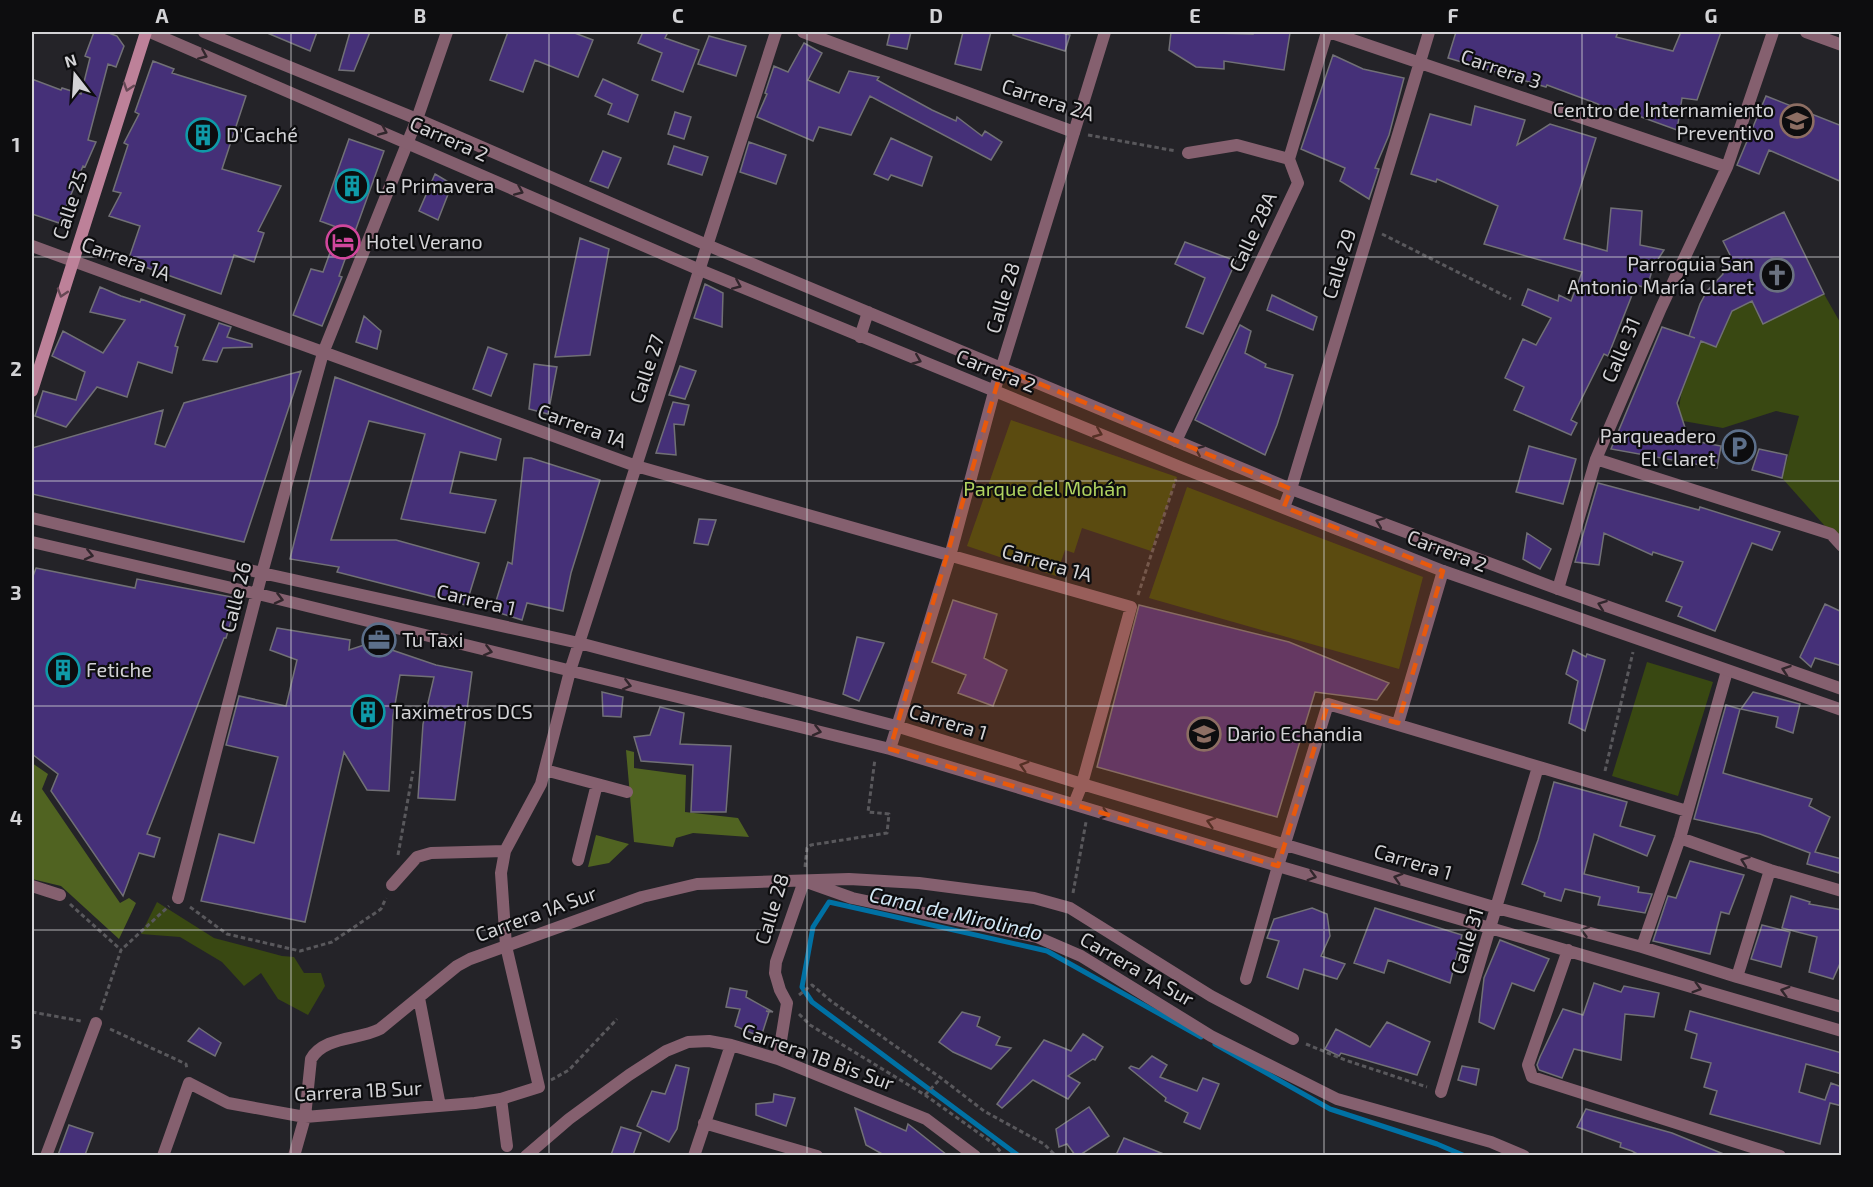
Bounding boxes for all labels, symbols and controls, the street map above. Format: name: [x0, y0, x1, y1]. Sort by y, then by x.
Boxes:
text: A: [155, 3, 169, 27]
text: B: [414, 3, 426, 27]
text: C: [672, 3, 684, 27]
text: D: [929, 3, 943, 27]
text: E: [1189, 3, 1201, 27]
text: F: [1447, 3, 1459, 27]
text: G: [1705, 3, 1717, 27]
street label: Carrera 3: [1458, 43, 1545, 93]
north arrow: [45, 45, 105, 105]
one-way arrow: [197, 47, 208, 59]
text: N: [62, 49, 79, 71]
street label: Carrera 2A: [999, 73, 1098, 125]
one-way arrow: [123, 81, 135, 92]
place label: Centro de Internamiento Preventivo: [1553, 97, 1774, 144]
school or university icon: Centro de Internamiento Preventivo: [1779, 103, 1815, 139]
street label: Carrera 2: [406, 110, 492, 166]
building icon: D'Caché: [185, 117, 221, 153]
place label: D'Caché: [226, 122, 298, 146]
one-way arrow: [376, 124, 387, 136]
text: 1: [12, 132, 20, 156]
street label: Calle 25: [47, 167, 91, 242]
building icon: La Primavera: [334, 168, 370, 204]
place label: La Primavera: [375, 173, 494, 197]
one-way arrow: [513, 184, 524, 196]
street label: Calle 28A: [1223, 187, 1281, 275]
hotel icon: Hotel Verano: [325, 224, 361, 260]
street label: Calle 29: [1316, 226, 1360, 302]
place label: Hotel Verano: [366, 229, 483, 253]
street label: Carrera 1A: [79, 231, 175, 285]
place label: Parroquia San Antonio María Claret: [1567, 251, 1754, 298]
church icon: Parroquia San Antonio María Claret: [1759, 257, 1795, 293]
street label: Calle 28: [980, 259, 1024, 336]
one-way arrow: [731, 278, 742, 290]
one-way arrow: [57, 287, 69, 298]
street label: Calle 31: [1596, 313, 1645, 386]
street label: Calle 27: [624, 331, 668, 406]
street label: Carrera 2: [953, 343, 1040, 397]
one-way arrow: [911, 353, 922, 365]
text: 2: [10, 356, 22, 380]
street label: Carrera 1A: [535, 398, 631, 452]
place label: Parqueadero El Claret: [1600, 423, 1716, 470]
one-way arrow: [1091, 426, 1102, 438]
parking icon: Parqueadero El Claret: [1721, 429, 1757, 465]
one-way arrow: [1194, 445, 1205, 457]
park label: Parque del Mohán: [963, 476, 1127, 500]
one-way arrow: [1375, 517, 1386, 530]
street label: Carrera 2: [1404, 524, 1491, 576]
street label: Carrera 1A: [999, 538, 1096, 587]
one-way arrow: [83, 548, 93, 561]
street label: Calle 26: [215, 559, 255, 635]
street label: Carrera 1: [434, 578, 518, 620]
text: 3: [10, 580, 22, 604]
one-way arrow: [273, 591, 283, 604]
one-way arrow: [1597, 600, 1608, 613]
office icon: Tu Taxi: [361, 622, 397, 658]
place label: Tu Taxi: [402, 627, 463, 651]
one-way arrow: [483, 643, 493, 656]
building icon: Fetiche: [45, 652, 81, 688]
place label: Fetiche: [86, 657, 152, 681]
one-way arrow: [1781, 664, 1792, 677]
one-way arrow: [622, 678, 632, 691]
building icon: Taximetros DCS: [350, 694, 386, 730]
street label: Carrera 1: [906, 698, 990, 744]
place label: Taximetros DCS: [391, 699, 533, 723]
school or university icon: Dario Echandia: [1186, 716, 1222, 752]
place label: Dario Echandia: [1227, 721, 1363, 745]
one-way arrow: [812, 724, 822, 737]
one-way arrow: [1019, 761, 1030, 773]
text: 4: [10, 805, 23, 829]
one-way arrow: [1099, 807, 1110, 819]
one-way arrow: [1206, 817, 1217, 829]
street label: Carrera 1: [1371, 838, 1455, 884]
one-way arrow: [1741, 856, 1751, 869]
one-way arrow: [1306, 869, 1317, 881]
street label: Calle 28: [749, 870, 793, 947]
one-way arrow: [1393, 873, 1404, 885]
street label: Carrera 1A Sur: [472, 880, 600, 946]
water label: Canal de Mirolindo: [867, 880, 1045, 945]
street label: Calle 31: [1445, 904, 1488, 977]
street label: Carrera 1A Sur: [1076, 926, 1199, 1010]
one-way arrow: [1580, 926, 1590, 939]
one-way arrow: [1691, 981, 1702, 993]
one-way arrow: [1780, 986, 1791, 998]
street label: Carrera 1B Bis Sur: [739, 1017, 898, 1095]
text: 5: [10, 1029, 22, 1053]
street label: Carrera 1B Sur: [293, 1075, 422, 1105]

